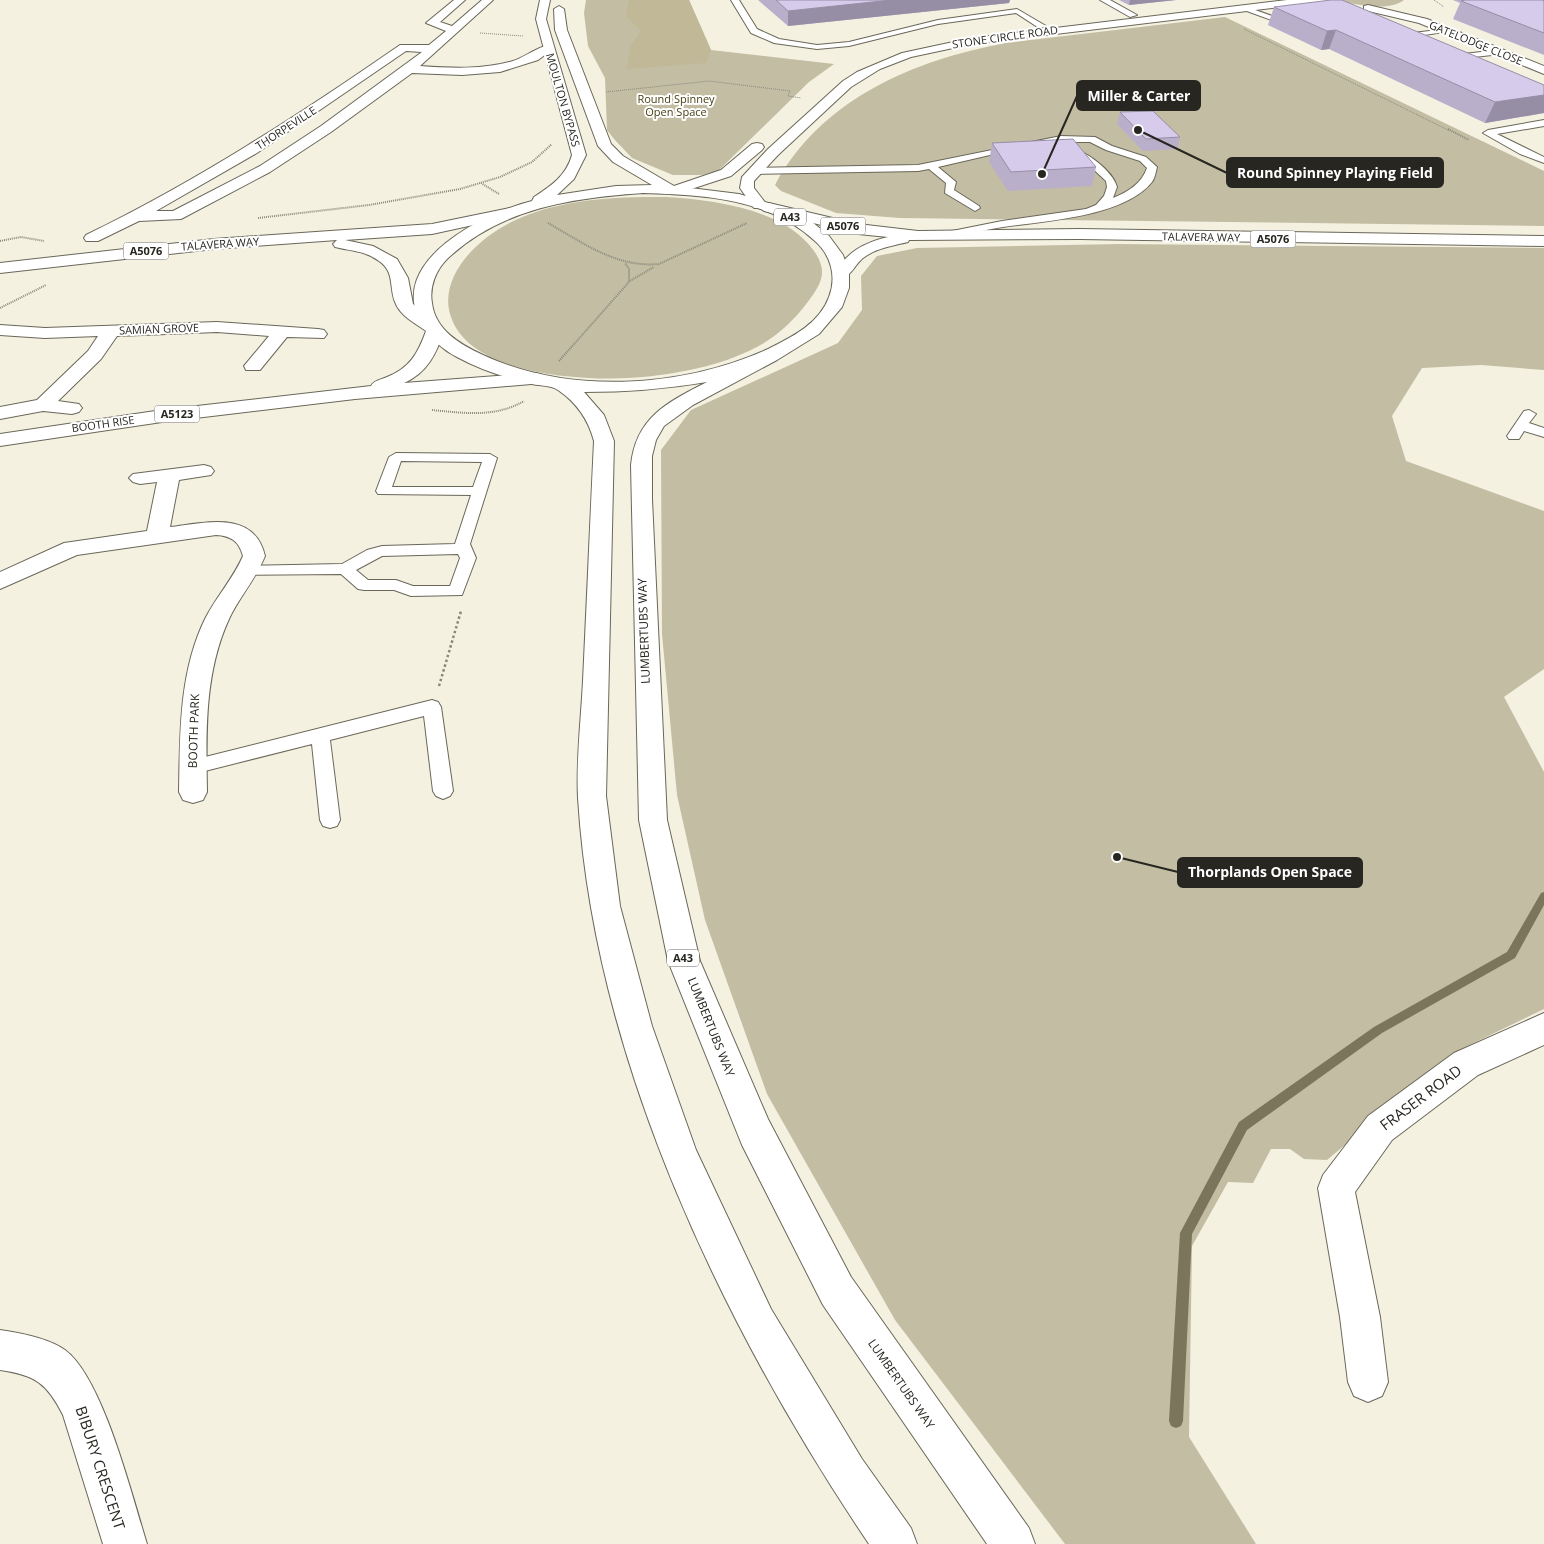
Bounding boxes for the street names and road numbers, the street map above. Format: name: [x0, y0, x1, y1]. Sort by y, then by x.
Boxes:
street label: GATELODGE CLOSE: [1427, 17, 1525, 68]
street label: STONE CIRCLE ROAD: [951, 22, 1059, 51]
street label: MOULTON BYPASS: [543, 51, 584, 148]
street label: THORPEVILLE: [253, 102, 319, 153]
road number: A43: [774, 208, 806, 226]
road number: A5076: [820, 218, 866, 235]
street label: TALAVERA WAY: [1162, 228, 1241, 245]
road number: A5076: [1250, 230, 1296, 248]
street label: TALAVERA WAY: [180, 233, 260, 254]
road number: A5076: [124, 242, 168, 260]
street label: SAMIAN GROVE: [119, 320, 199, 337]
road number: A5123: [154, 406, 200, 422]
street label: BOOTH RISE: [71, 412, 135, 435]
street label: LUMBERTUBS WAY: [633, 578, 654, 684]
street label: BOOTH PARK: [184, 693, 203, 769]
road number: A43: [667, 950, 699, 966]
street label: LUMBERTUBS WAY: [684, 975, 739, 1079]
street label: FRASER ROAD: [1375, 1060, 1465, 1135]
street label: LUMBERTUBS WAY: [864, 1335, 939, 1432]
street label: BIBURY CRESCENT: [72, 1403, 131, 1533]

